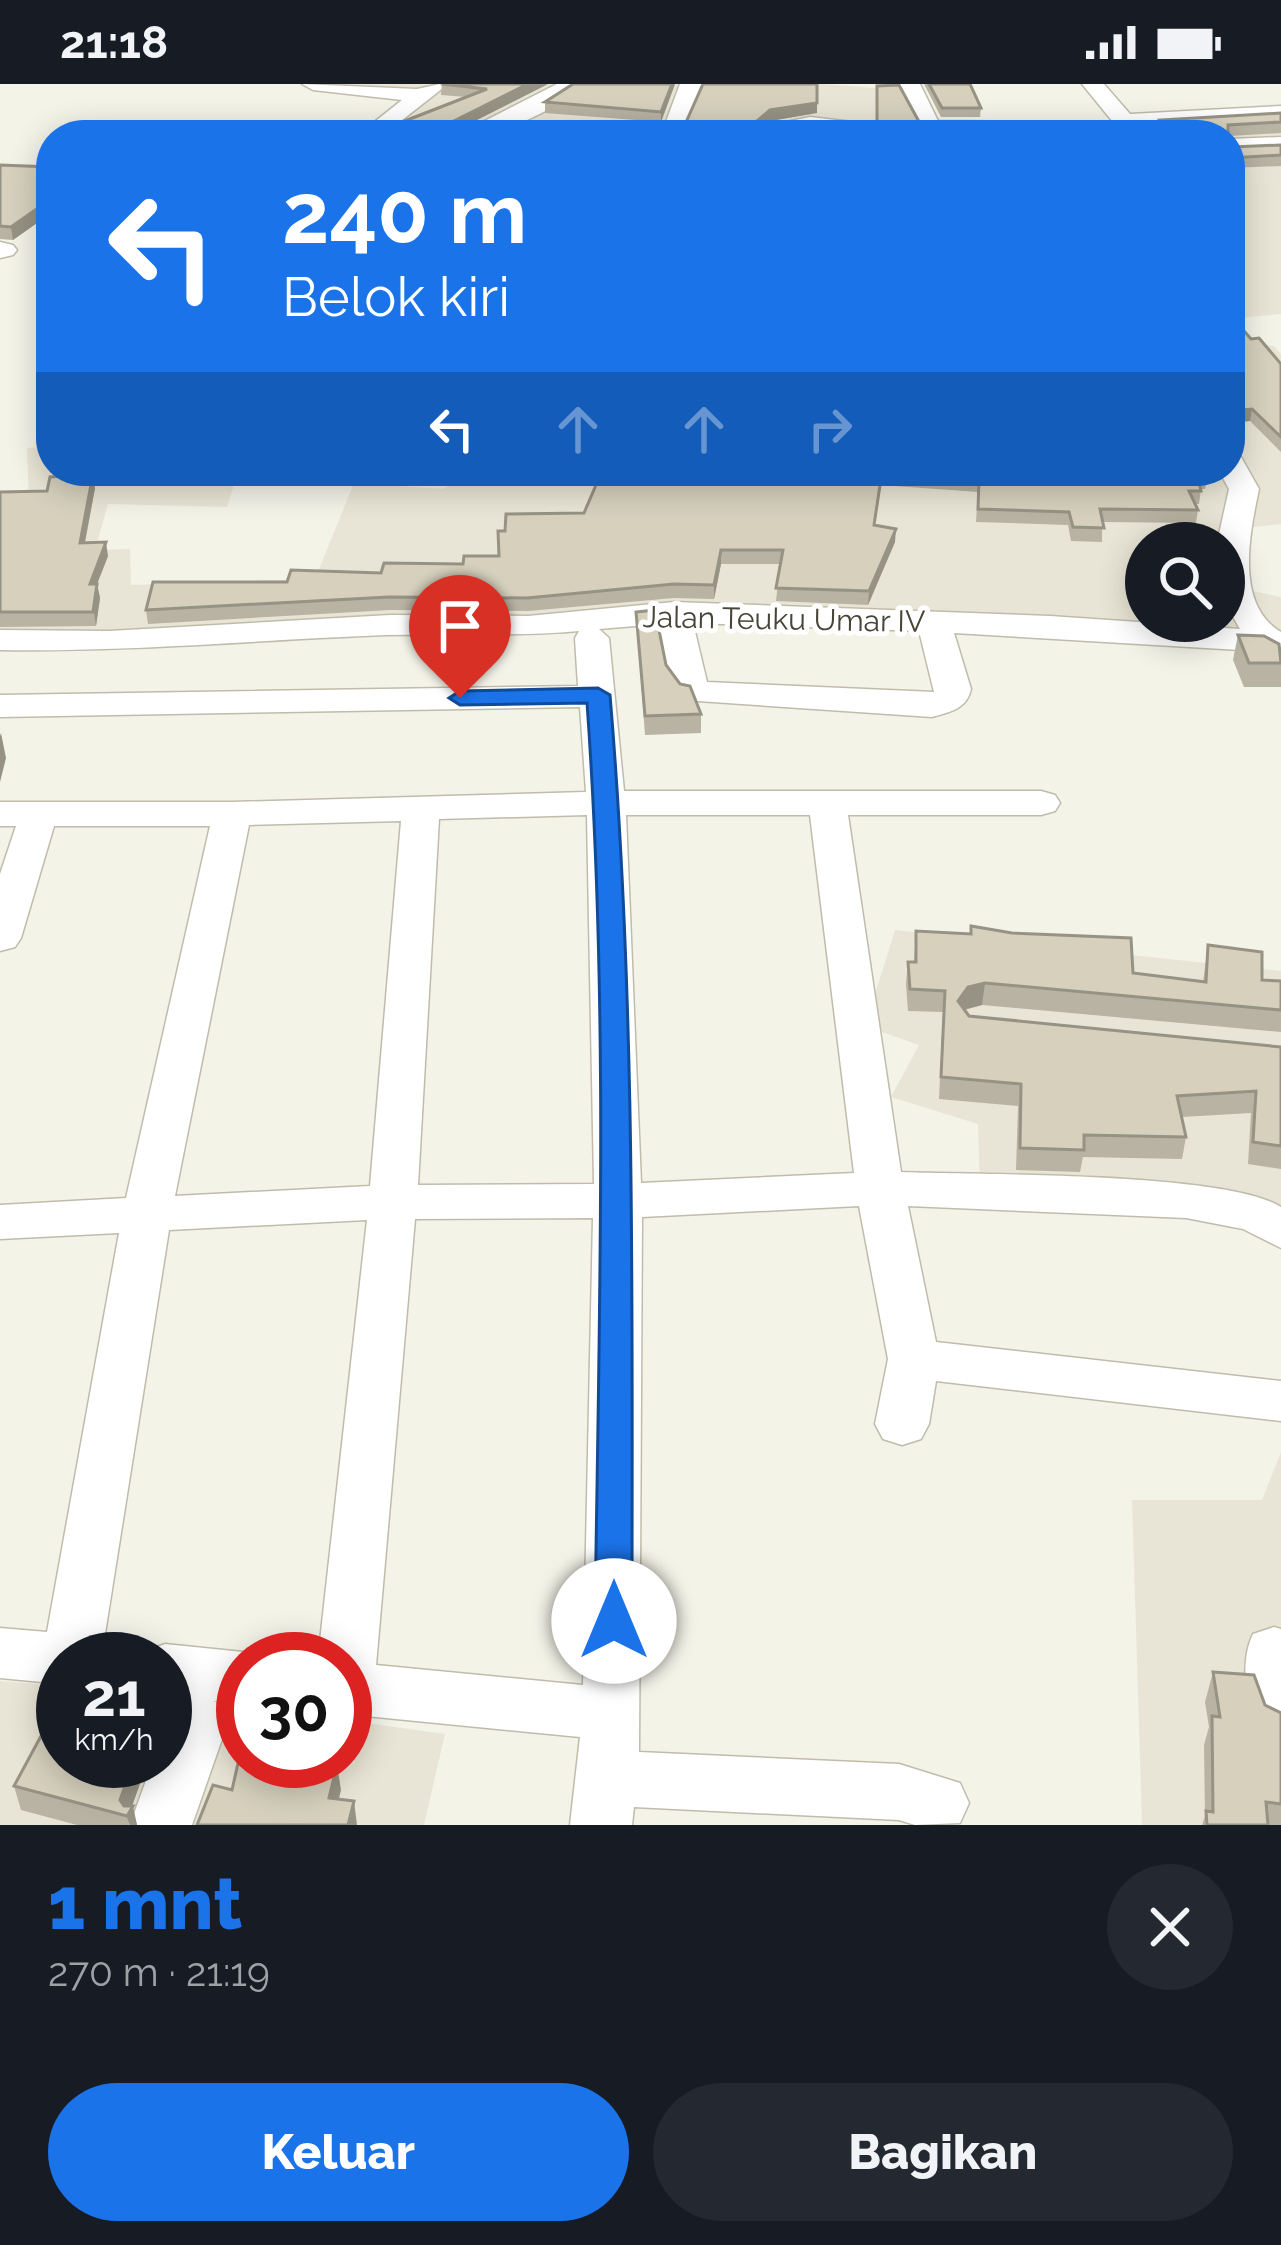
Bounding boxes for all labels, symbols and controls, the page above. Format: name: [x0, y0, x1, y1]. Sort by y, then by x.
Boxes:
text: 21:18: [60, 16, 168, 69]
text: 240 m: [282, 164, 527, 263]
icon: left: [84, 168, 240, 324]
text: Belok kiri: [282, 265, 510, 329]
icon: left: [419, 396, 485, 462]
icon: ahead: [545, 396, 611, 462]
icon: ahead: [671, 396, 737, 462]
icon: right: [797, 396, 863, 462]
map controls: [1125, 522, 1245, 642]
button: search: [1125, 522, 1245, 642]
pin: [409, 575, 511, 698]
icon: arrive: [427, 593, 493, 659]
street label: Jalan Teuku Umar IV: [642, 599, 926, 639]
position arrow: [551, 1558, 677, 1684]
speed limit sign: 30: [216, 1632, 372, 1788]
text: 21: [82, 1660, 146, 1730]
text: km/h: [74, 1722, 154, 1757]
text: 1 mnt: [48, 1861, 242, 1946]
button: close: [1107, 1864, 1233, 1990]
text: 270 m · 21:19: [48, 1949, 270, 1995]
button: Keluar: [48, 2083, 629, 2221]
button: Bagikan: [653, 2083, 1233, 2221]

